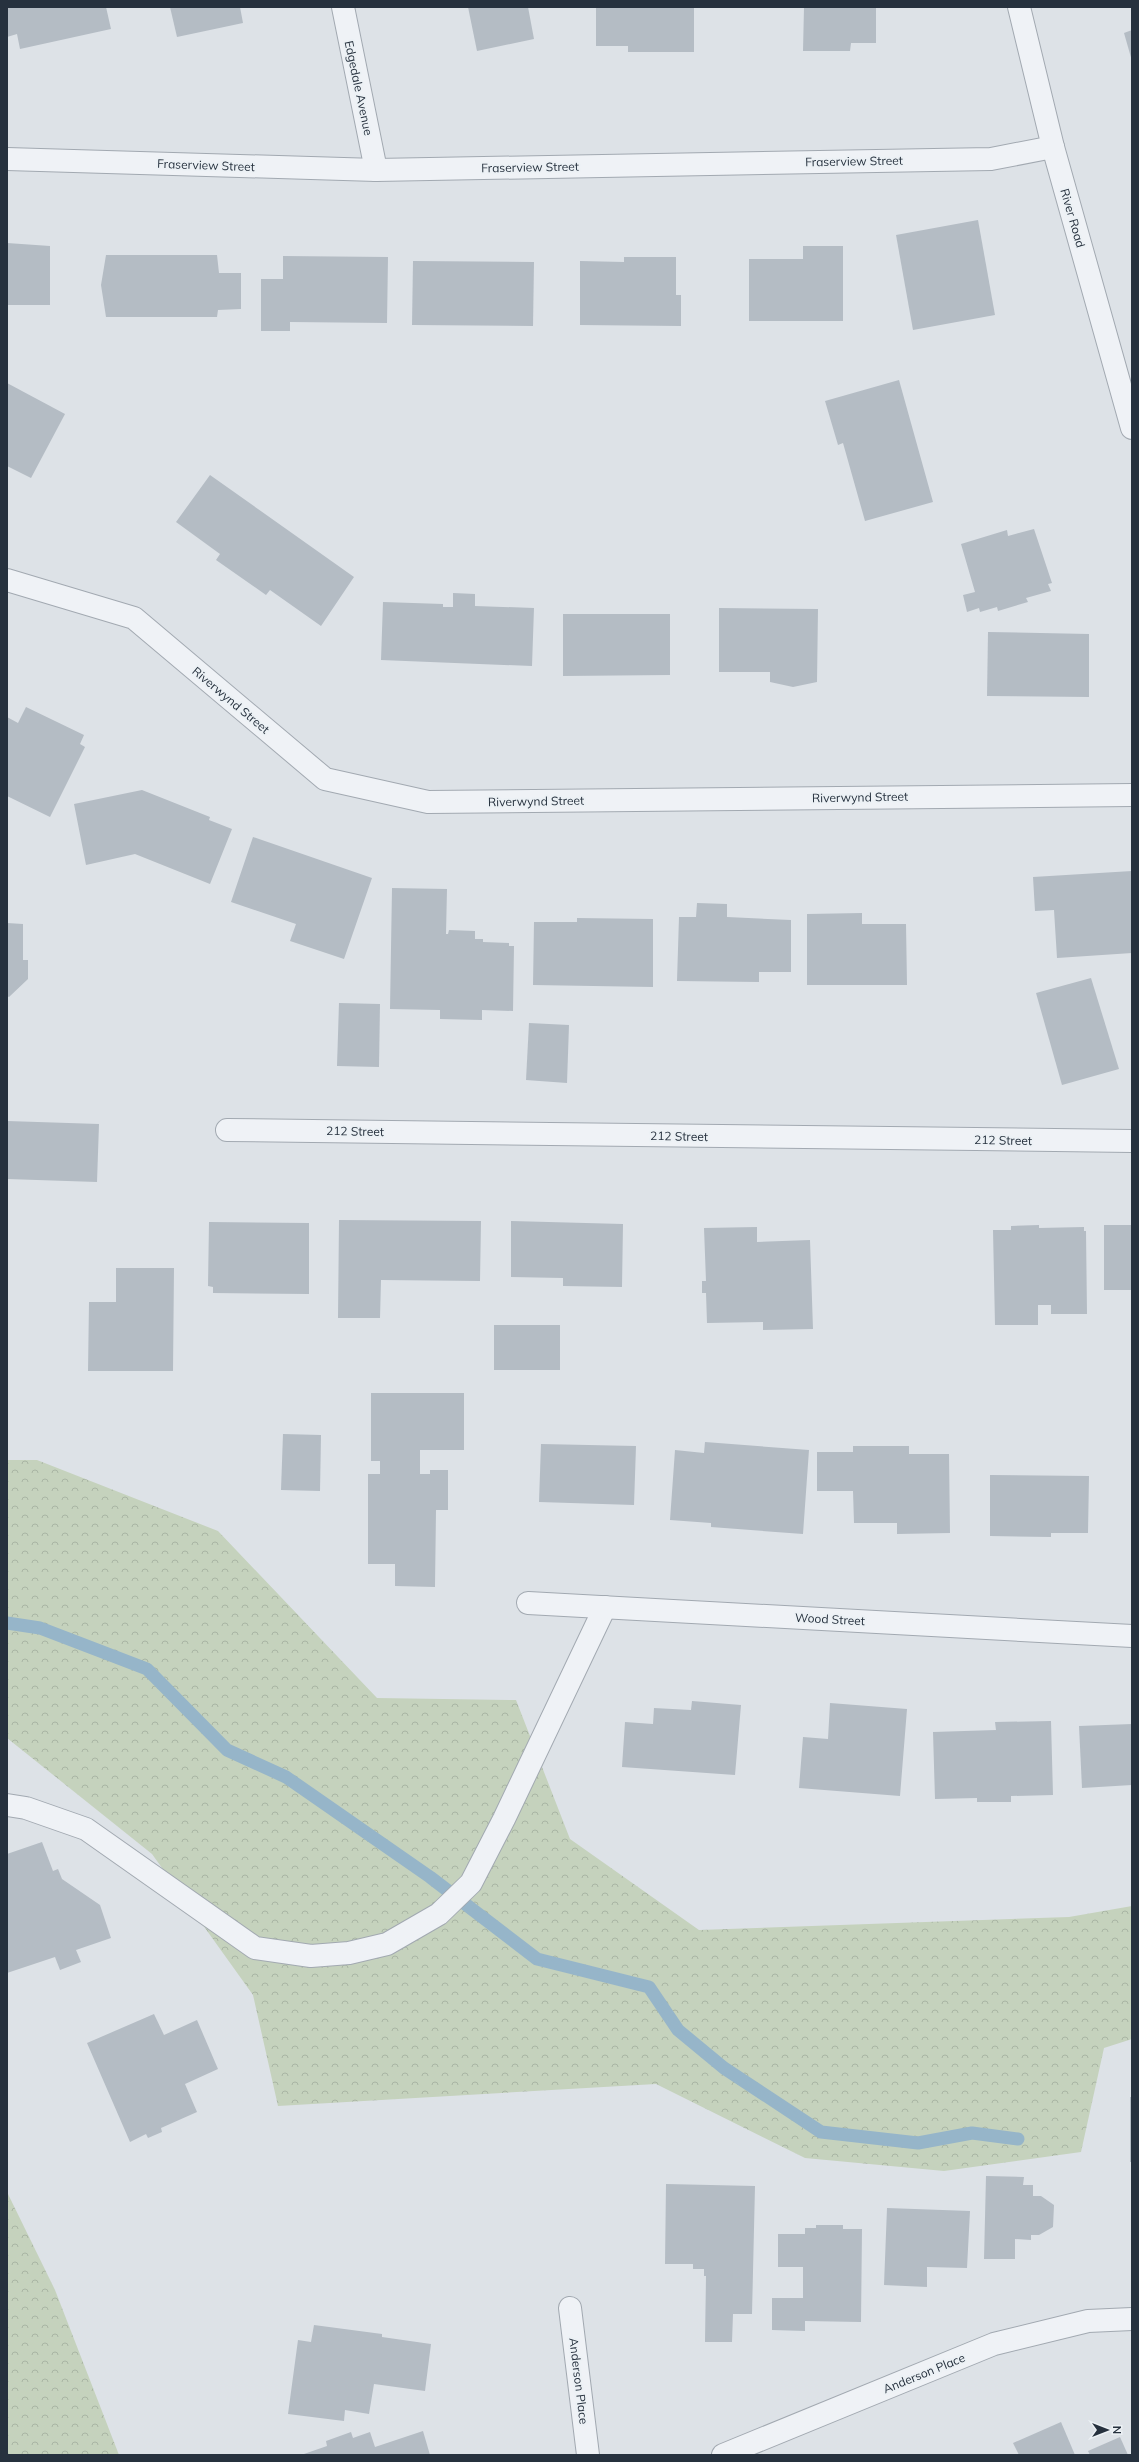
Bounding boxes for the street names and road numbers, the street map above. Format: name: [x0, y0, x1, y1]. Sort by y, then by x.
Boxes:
street label: Edgedale Avenue: [342, 39, 376, 137]
street label: Fraserview Street: [805, 153, 903, 169]
street label: Fraserview Street: [157, 156, 255, 174]
street label: Fraserview Street: [481, 159, 579, 175]
street label: River Road: [1057, 187, 1089, 249]
street label: Riverwynd Street: [189, 663, 273, 737]
street label: Riverwynd Street: [812, 789, 908, 805]
street label: Riverwynd Street: [488, 793, 584, 809]
street label: 212 Street: [326, 1123, 384, 1139]
street label: 212 Street: [650, 1128, 708, 1144]
street label: 212 Street: [974, 1132, 1032, 1148]
street label: Wood Street: [795, 1610, 865, 1628]
street label: Anderson Place: [566, 2337, 592, 2425]
street label: Anderson Place: [881, 2350, 967, 2396]

